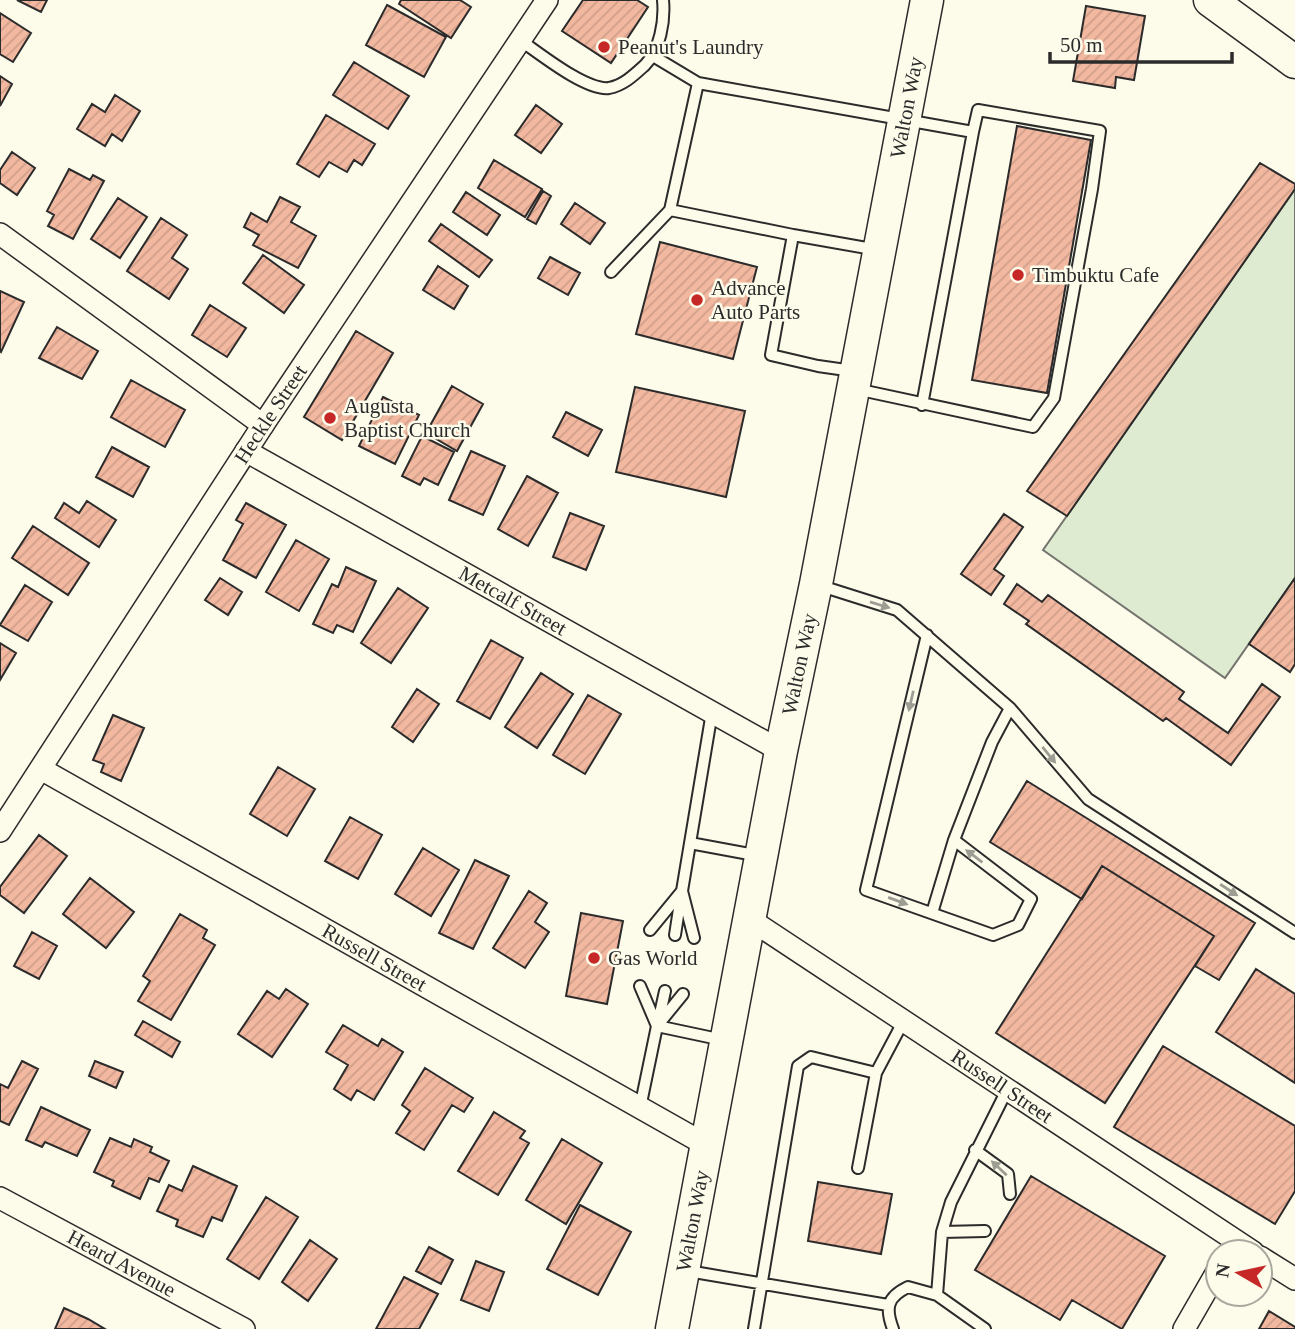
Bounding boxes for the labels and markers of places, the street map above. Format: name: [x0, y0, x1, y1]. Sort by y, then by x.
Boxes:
place label: Peanut's Laundry: [618, 35, 764, 59]
marker: Peanut's Laundry: [596, 39, 612, 55]
place label: Timbuktu Cafe: [1032, 263, 1159, 287]
marker: Timbuktu Cafe: [1010, 267, 1026, 283]
place label: Advance Auto Parts: [711, 276, 800, 324]
marker: Advance Auto Parts: [689, 292, 705, 308]
place label: Augusta Baptist Church: [344, 394, 471, 442]
marker: Augusta Baptist Church: [322, 410, 338, 426]
place label: Gas World: [608, 946, 698, 970]
marker: Gas World: [586, 950, 602, 966]

